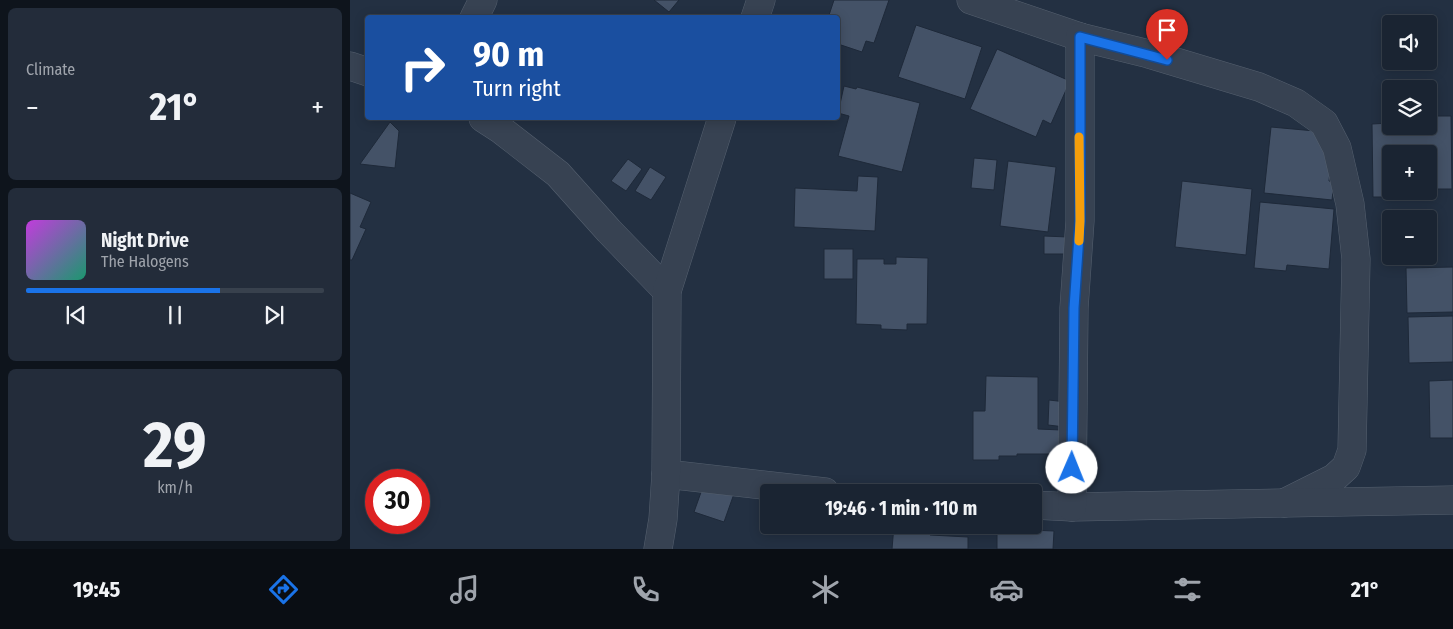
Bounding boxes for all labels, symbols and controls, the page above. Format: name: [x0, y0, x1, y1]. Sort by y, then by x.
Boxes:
pin: [1146, 9, 1188, 60]
map controls: [1382, 15, 1437, 265]
button: sound: [1382, 15, 1437, 70]
icon: arrive: [1153, 16, 1181, 44]
text: 90 m: [473, 33, 544, 75]
icon: right: [390, 35, 455, 100]
text: Climate: [26, 60, 75, 79]
text: Turn right: [473, 75, 561, 102]
button: layers: [1382, 80, 1437, 135]
text: 21°: [150, 84, 200, 130]
text: −: [26, 91, 39, 124]
text: +: [311, 91, 324, 124]
button: +: [1382, 145, 1437, 200]
button: −: [1382, 210, 1437, 265]
text: Night Drive: [101, 229, 189, 252]
text: The Halogens: [101, 252, 189, 271]
icon: previous: [62, 301, 90, 329]
icon: pause: [161, 301, 189, 329]
icon: next: [260, 301, 288, 329]
text: 29: [143, 406, 207, 484]
position arrow: [1045, 441, 1097, 493]
speed limit sign: 30: [365, 469, 430, 534]
text: km/h: [157, 478, 193, 497]
text: 19:46 · 1 min · 110 m: [825, 497, 977, 520]
icon: directions: [266, 572, 301, 607]
icon: music: [447, 572, 482, 607]
icon: phone: [628, 572, 663, 607]
icon: climate: [808, 572, 843, 607]
icon: car: [989, 572, 1024, 607]
icon: filters: [1170, 572, 1205, 607]
text: 19:45: [73, 576, 120, 603]
text: 21°: [1351, 576, 1380, 603]

